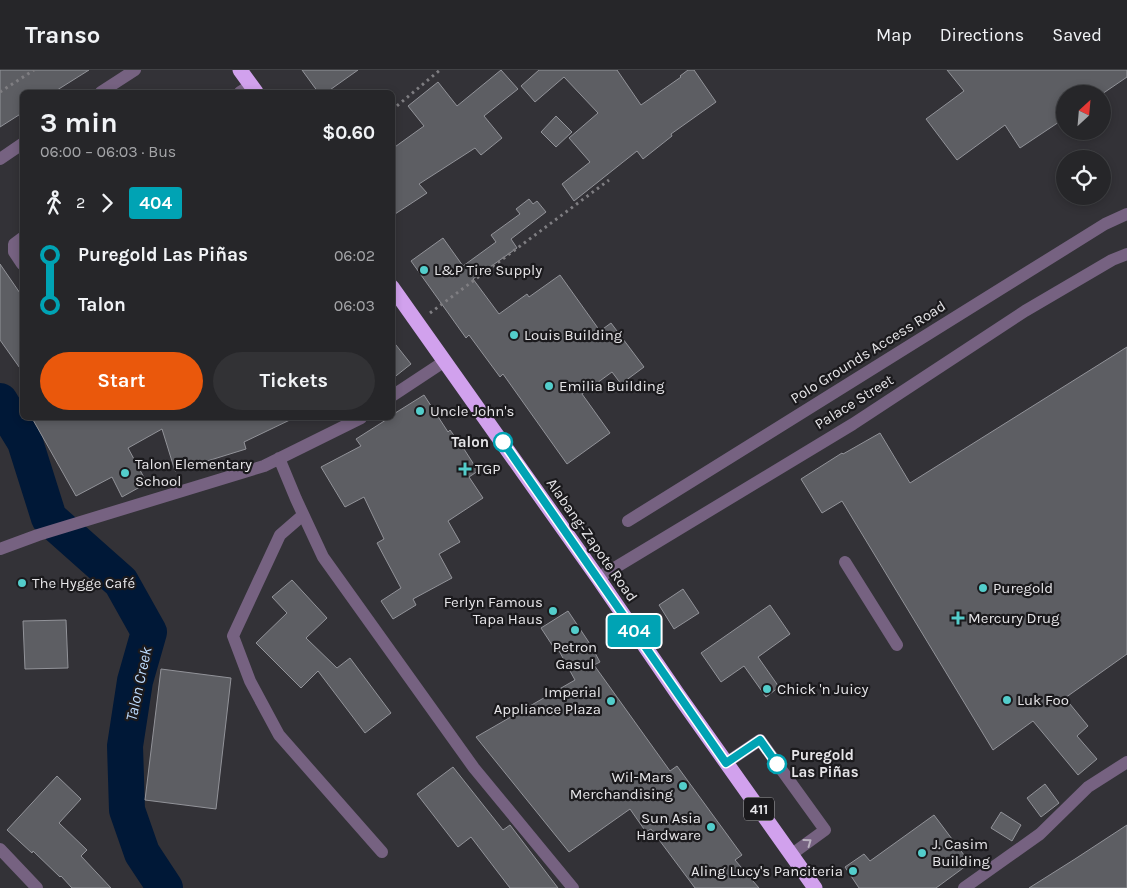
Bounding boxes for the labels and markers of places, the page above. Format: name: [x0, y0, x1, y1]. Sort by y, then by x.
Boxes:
place label: L&P Tire Supply: [434, 261, 542, 279]
marker: L&P Tire Supply: [418, 264, 430, 276]
place label: Louis Building: [524, 326, 623, 344]
marker: Louis Building: [508, 329, 520, 341]
place label: Emilia Building: [559, 377, 665, 395]
marker: Emilia Building: [543, 380, 555, 392]
place label: Uncle John's: [430, 402, 514, 420]
marker: Uncle John's: [414, 405, 426, 417]
marker: Talon: [493, 432, 513, 452]
place label: Talon: [451, 433, 489, 451]
place label: Talon Elementary School: [135, 455, 252, 490]
place label: TGP: [475, 460, 500, 478]
marker: TGP: [459, 463, 471, 475]
marker: Talon Elementary School: [119, 467, 131, 479]
place label: The Hygge Café: [32, 574, 135, 592]
marker: The Hygge Café: [16, 577, 28, 589]
place label: Puregold: [993, 579, 1053, 597]
marker: Puregold: [977, 582, 989, 594]
place label: Ferlyn Famous Tapa Haus: [444, 593, 543, 628]
marker: Ferlyn Famous Tapa Haus: [547, 605, 559, 617]
place label: Mercury Drug: [968, 609, 1060, 627]
marker: Mercury Drug: [952, 612, 964, 624]
marker: Petron Gasul: [569, 624, 581, 636]
place label: Petron Gasul: [553, 638, 597, 673]
place label: Chick 'n Juicy: [777, 680, 868, 698]
place label: Imperial Appliance Plaza: [494, 683, 601, 718]
marker: Chick 'n Juicy: [761, 683, 773, 695]
place label: Luk Foo: [1017, 691, 1069, 709]
marker: Luk Foo: [1001, 694, 1013, 706]
marker: Imperial Appliance Plaza: [605, 695, 617, 707]
place label: Puregold Las Piñas: [791, 746, 859, 781]
marker: Puregold Las Piñas: [767, 754, 787, 774]
place label: Wil-Mars Merchandising: [570, 768, 674, 803]
marker: Wil-Mars Merchandising: [677, 780, 689, 792]
place label: Sun Asia Hardware: [636, 809, 701, 844]
marker: Sun Asia Hardware: [705, 821, 717, 833]
place label: J. Casim Building: [932, 835, 990, 870]
marker: J. Casim Building: [916, 847, 928, 859]
place label: Aling Lucy's Panciteria: [691, 862, 843, 880]
marker: Aling Lucy's Panciteria: [847, 865, 859, 877]

